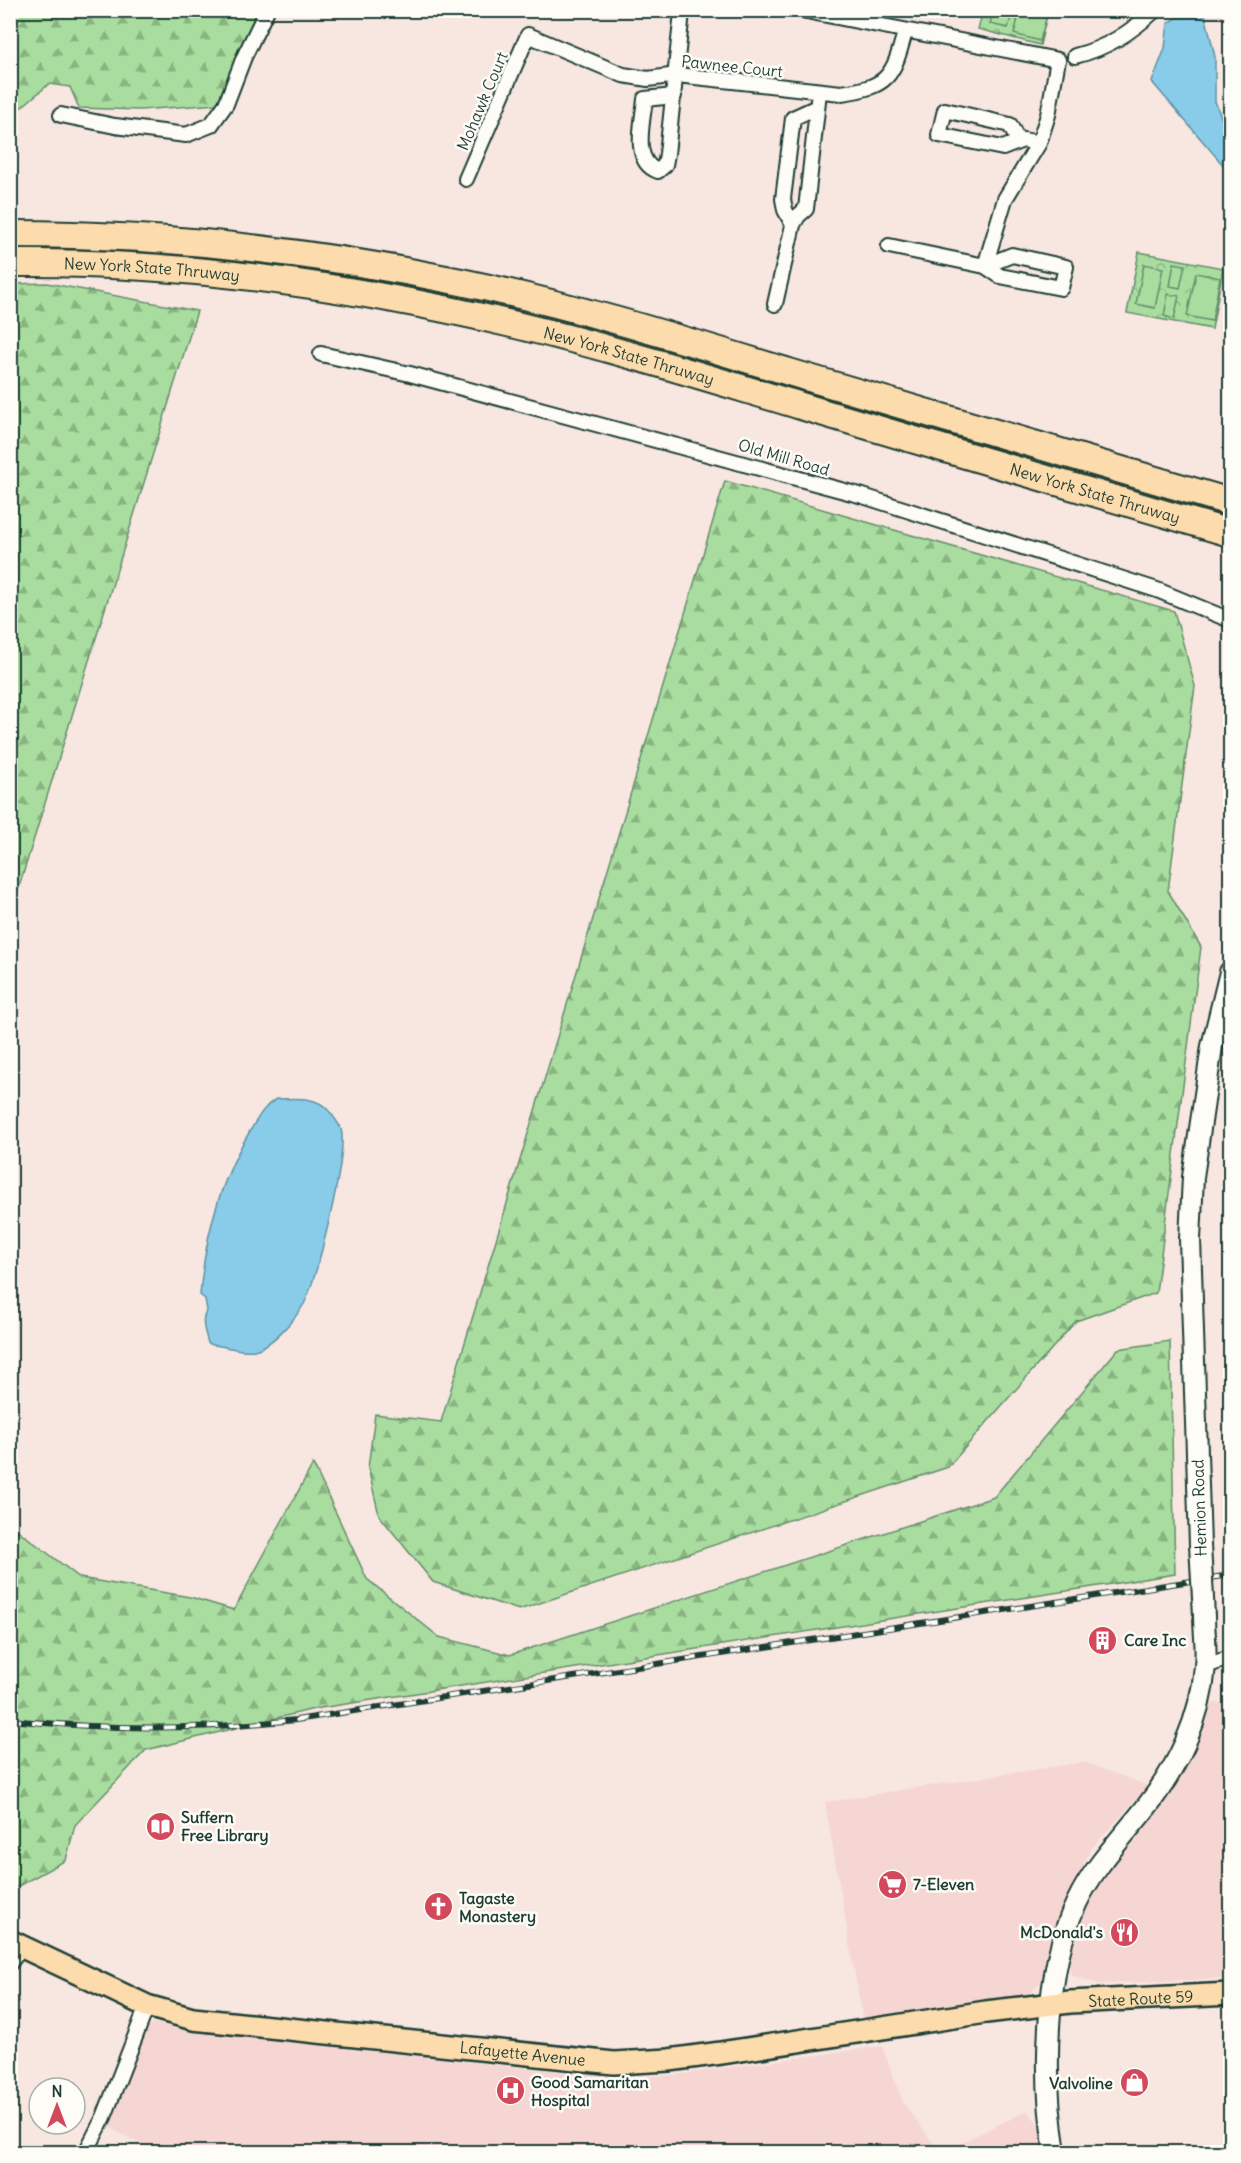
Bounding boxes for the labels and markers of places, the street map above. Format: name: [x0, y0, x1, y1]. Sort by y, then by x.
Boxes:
building icon: Care Inc: [1087, 1624, 1119, 1656]
place label: Care Inc: [1124, 1630, 1186, 1650]
place label: Suffern Free Library: [181, 1807, 269, 1846]
library icon: Suffern Free Library: [144, 1810, 176, 1842]
supermarket icon: 7-Eleven: [876, 1868, 908, 1900]
place label: 7-Eleven: [913, 1874, 974, 1894]
place label: Tagaste Monastery: [459, 1888, 536, 1927]
church icon: Tagaste Monastery: [422, 1891, 454, 1923]
restaurant icon: McDonald's: [1108, 1916, 1140, 1948]
place label: McDonald's: [1020, 1922, 1103, 1942]
shop icon: Valvoline: [1118, 2067, 1150, 2099]
place label: Good Samaritan Hospital: [531, 2072, 649, 2111]
place label: Valvoline: [1049, 2073, 1113, 2093]
hospital icon: Good Samaritan Hospital: [494, 2075, 526, 2107]

